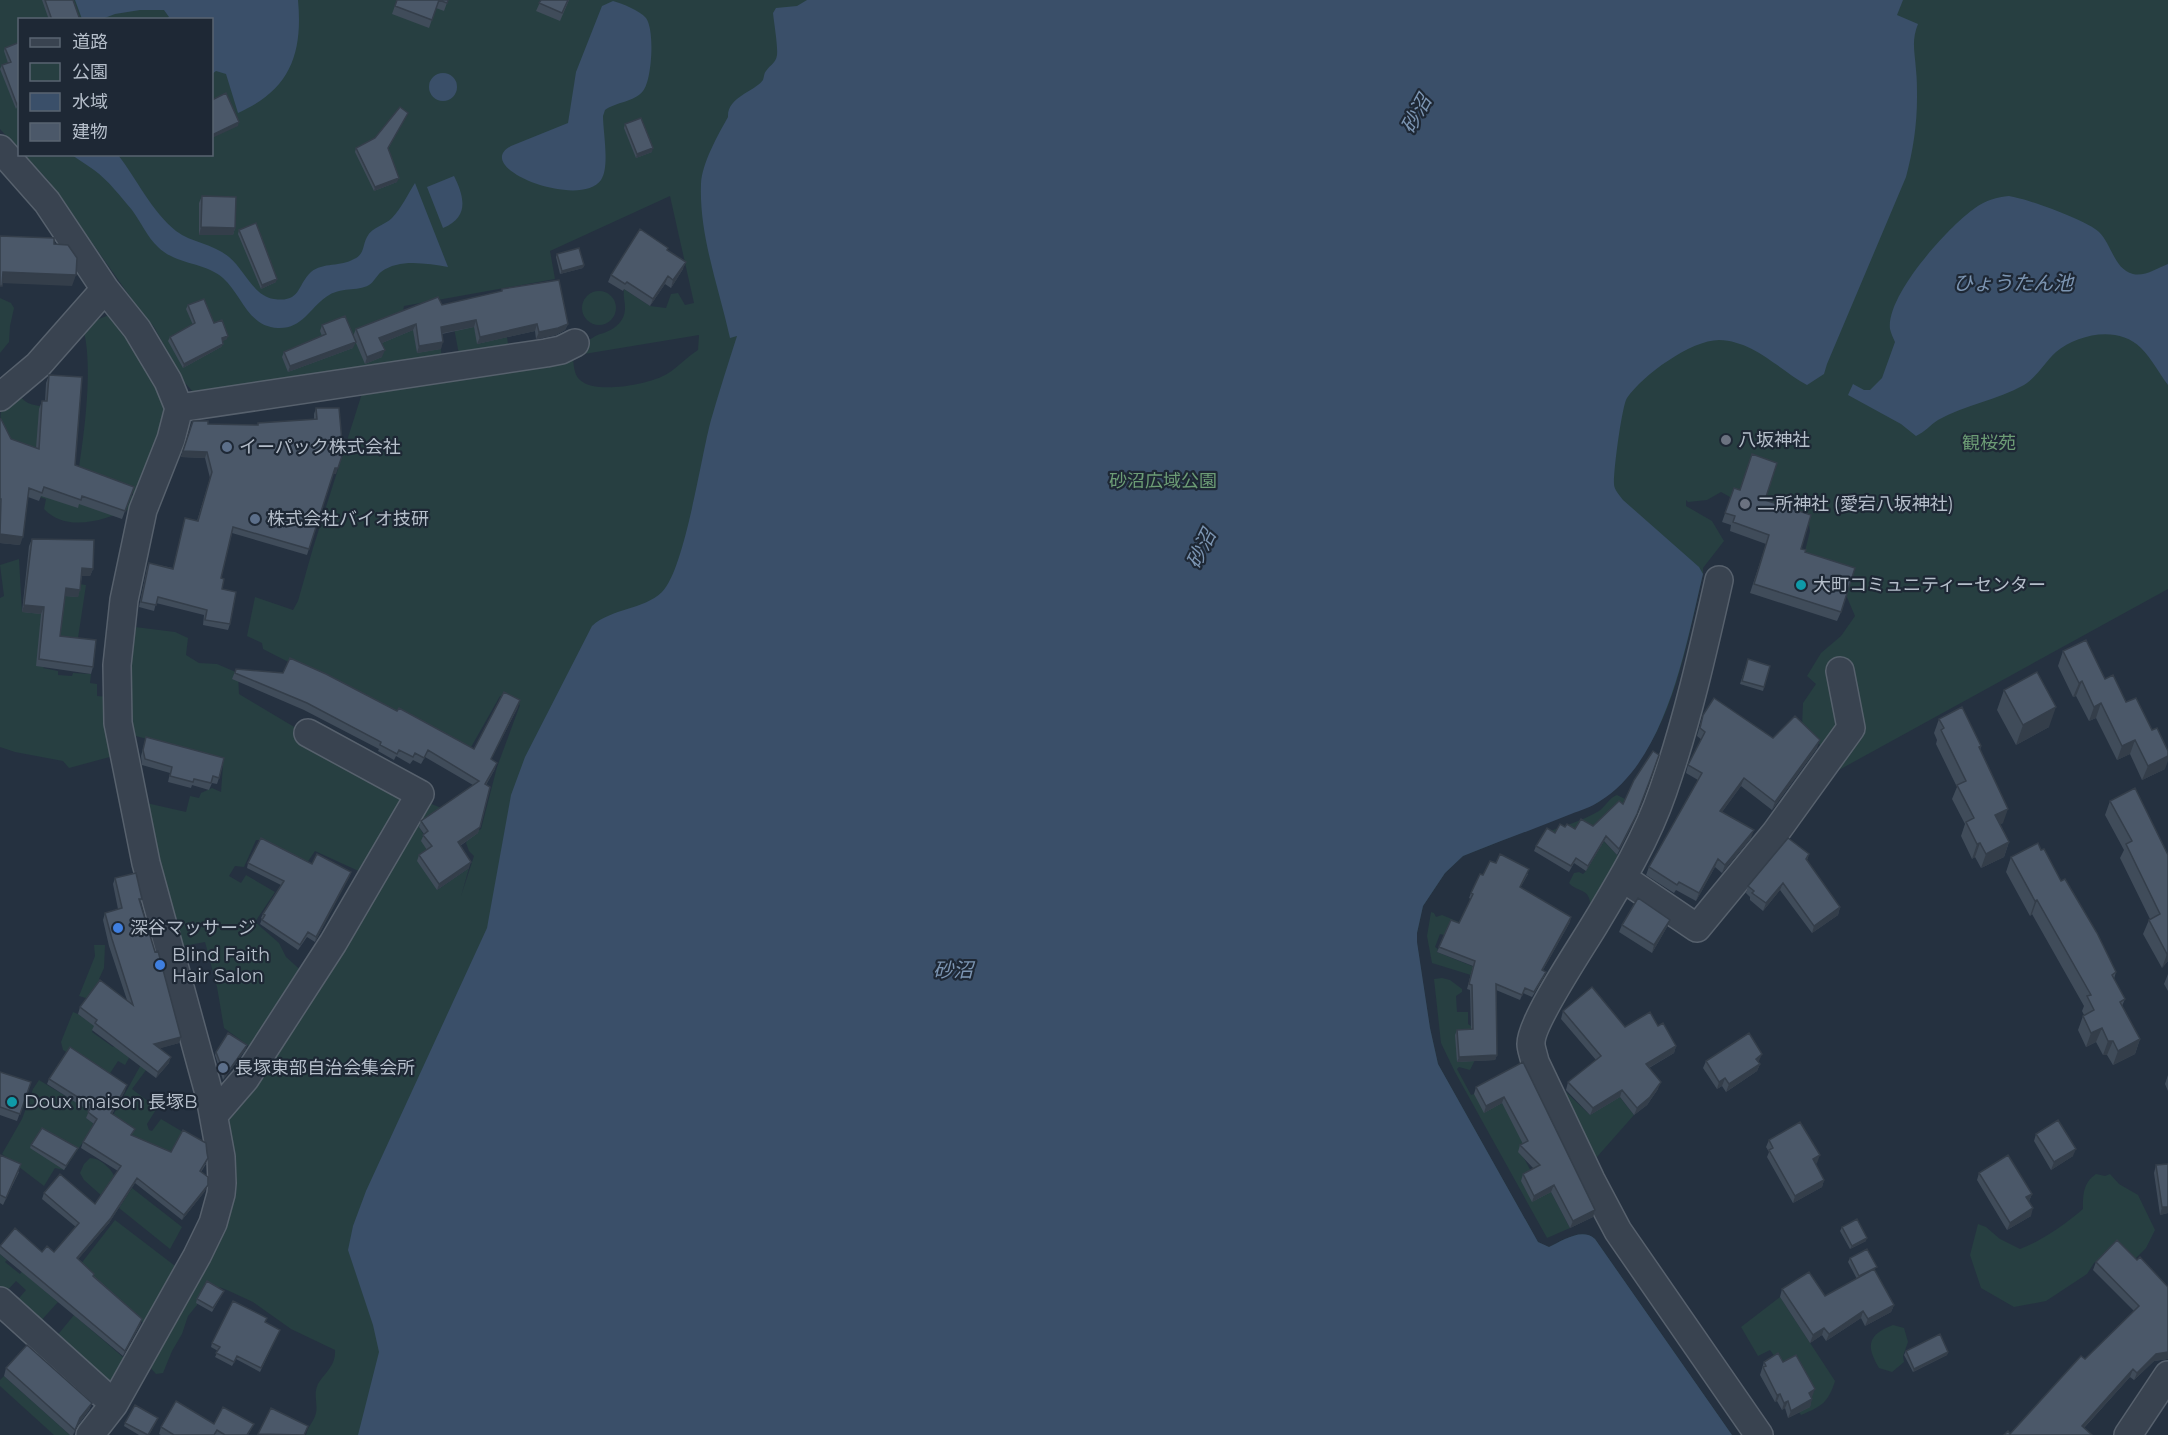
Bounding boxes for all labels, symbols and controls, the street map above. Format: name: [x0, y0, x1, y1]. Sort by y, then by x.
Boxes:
legend: [18, 18, 213, 156]
text: 道路: [72, 31, 108, 53]
text: 公園: [72, 61, 108, 83]
water label: 砂沼: [1396, 88, 1438, 137]
text: 水域: [72, 91, 108, 113]
text: 建物: [72, 121, 108, 143]
water label: ひょうたん池: [1953, 271, 2075, 295]
place label: 八坂神社: [1738, 429, 1810, 451]
park label: 観桜苑: [1962, 432, 2016, 454]
marker: 八坂神社: [1719, 433, 1733, 447]
place label: イーパック株式会社: [239, 436, 401, 458]
marker: イーパック株式会社: [220, 440, 234, 454]
park label: 砂沼広域公園: [1109, 470, 1217, 492]
place label: 二所神社 (愛宕八坂神社): [1757, 493, 1954, 515]
marker: 二所神社 (愛宕八坂神社): [1738, 497, 1752, 511]
place label: 株式会社バイオ技研: [267, 508, 429, 530]
marker: 株式会社バイオ技研: [248, 512, 262, 526]
water label: 砂沼: [1181, 523, 1222, 572]
place label: 大町コミュニティーセンター: [1813, 574, 2046, 596]
marker: 大町コミュニティーセンター: [1794, 578, 1808, 592]
place label: 深谷マッサージ: [130, 917, 256, 939]
marker: 深谷マッサージ: [111, 921, 125, 935]
place label: Blind Faith Hair Salon: [172, 944, 270, 987]
marker: Blind Faith Hair Salon: [153, 958, 167, 972]
water label: 砂沼: [933, 958, 976, 982]
place label: 長塚東部自治会集会所: [235, 1057, 415, 1079]
marker: 長塚東部自治会集会所: [216, 1061, 230, 1075]
place label: Doux maison 長塚B: [24, 1091, 198, 1113]
marker: Doux maison 長塚B: [5, 1095, 19, 1109]

